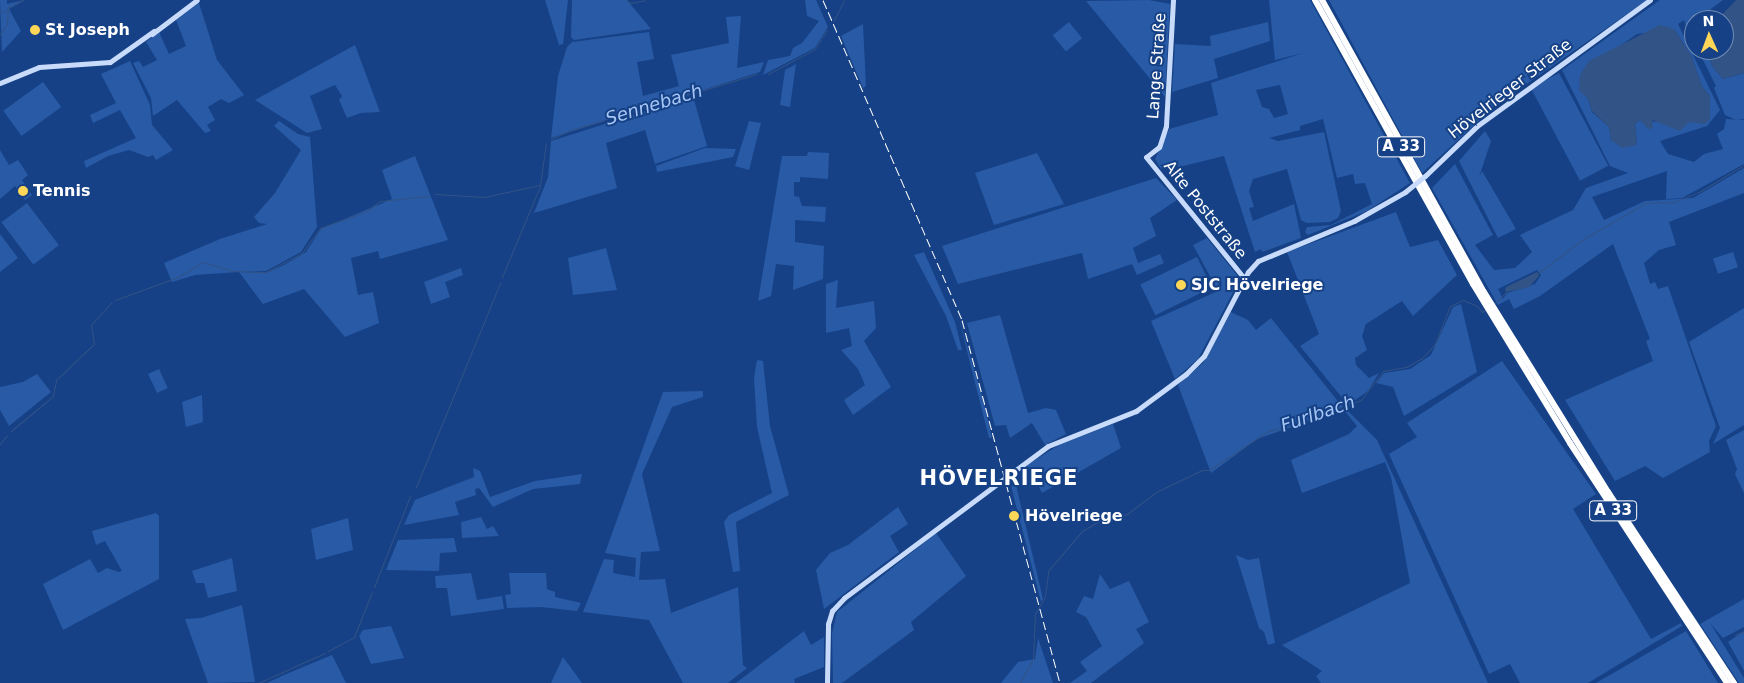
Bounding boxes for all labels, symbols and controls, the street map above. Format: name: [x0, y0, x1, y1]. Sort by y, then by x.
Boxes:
north arrow: [1684, 10, 1734, 60]
street label: Lange Straße: [1144, 12, 1170, 120]
text: N: [1702, 13, 1715, 29]
place label: St Joseph: [45, 20, 130, 40]
marker: St Joseph: [29, 24, 41, 36]
street label: Hövelrieger Straße: [1445, 35, 1575, 143]
water label: Sennebach: [603, 80, 705, 130]
road number: A 33: [1376, 134, 1426, 160]
street label: Alte Poststraße: [1159, 157, 1251, 263]
place label: Tennis: [33, 181, 90, 201]
marker: Tennis: [17, 185, 29, 197]
place label: SJC Hövelriege: [1191, 275, 1323, 295]
marker: SJC Hövelriege: [1175, 279, 1187, 291]
water label: Furlbach: [1278, 391, 1358, 437]
district label: HÖVELRIEGE: [918, 465, 1080, 491]
road number: A 33: [1588, 498, 1638, 524]
place label: Hövelriege: [1025, 506, 1123, 526]
marker: Hövelriege: [1007, 509, 1021, 523]

